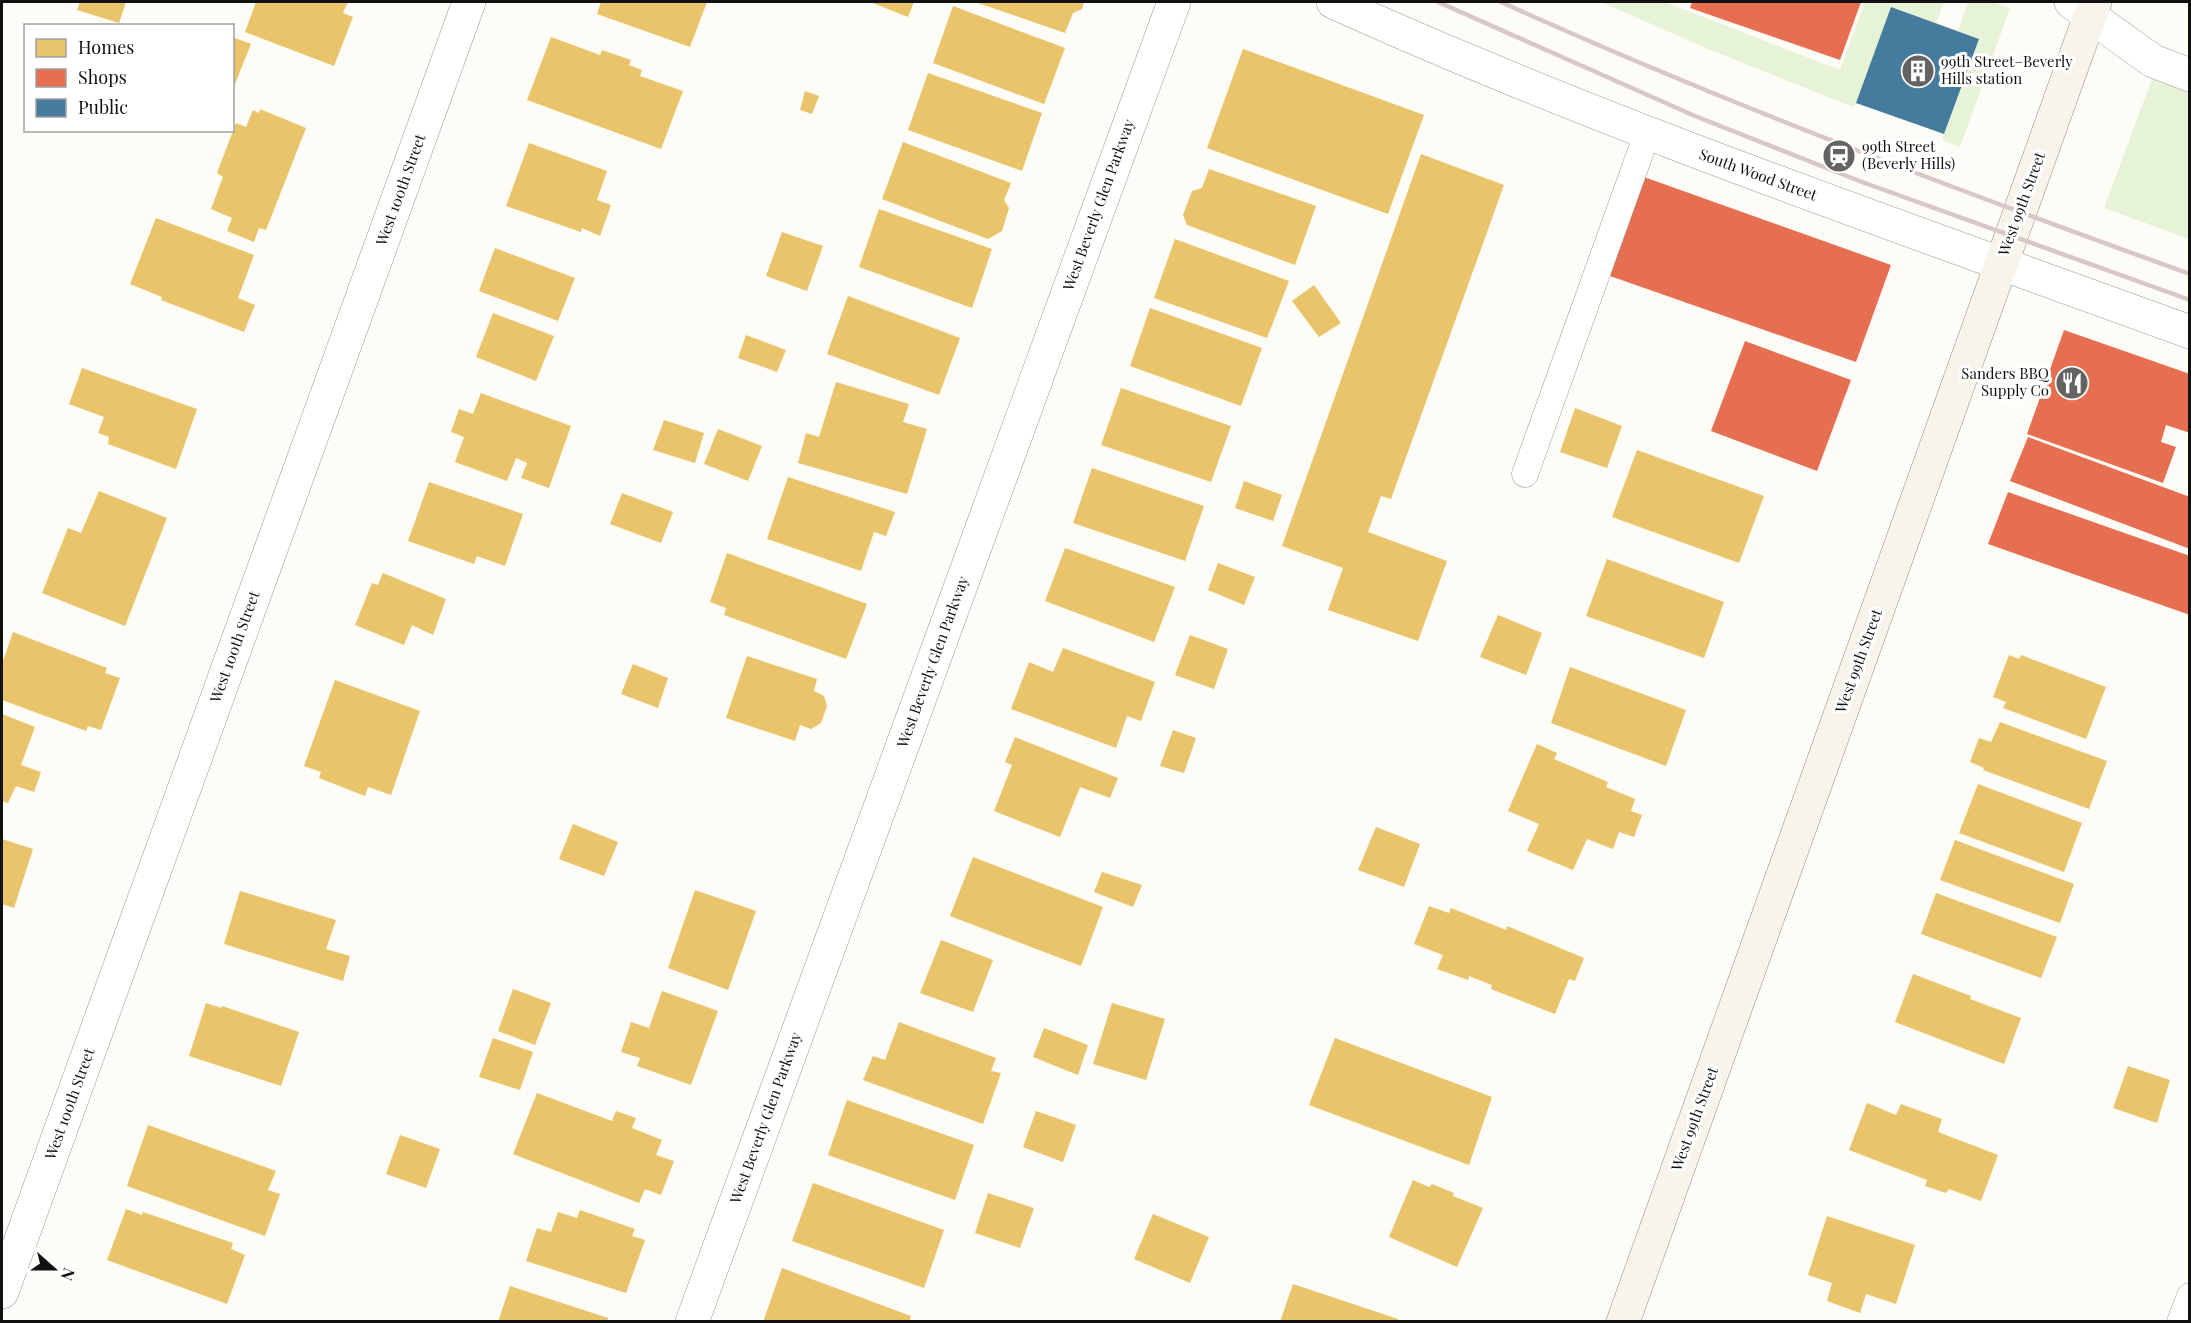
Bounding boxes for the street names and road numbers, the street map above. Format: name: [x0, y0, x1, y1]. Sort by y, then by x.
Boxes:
street label: West Beverly Glen Parkway: [1057, 116, 1139, 294]
street label: West 100th Street: [370, 130, 430, 249]
street label: South Wood Street: [1697, 143, 1821, 205]
street label: West 99th Street: [1993, 148, 2049, 259]
street label: West Beverly Glen Parkway: [891, 573, 973, 751]
street label: West 100th Street: [204, 587, 264, 706]
street label: West 99th Street: [1830, 605, 1886, 716]
street label: West Beverly Glen Parkway: [724, 1029, 806, 1207]
street label: West 100th Street: [39, 1044, 99, 1163]
street label: West 99th Street: [1666, 1063, 1722, 1174]

